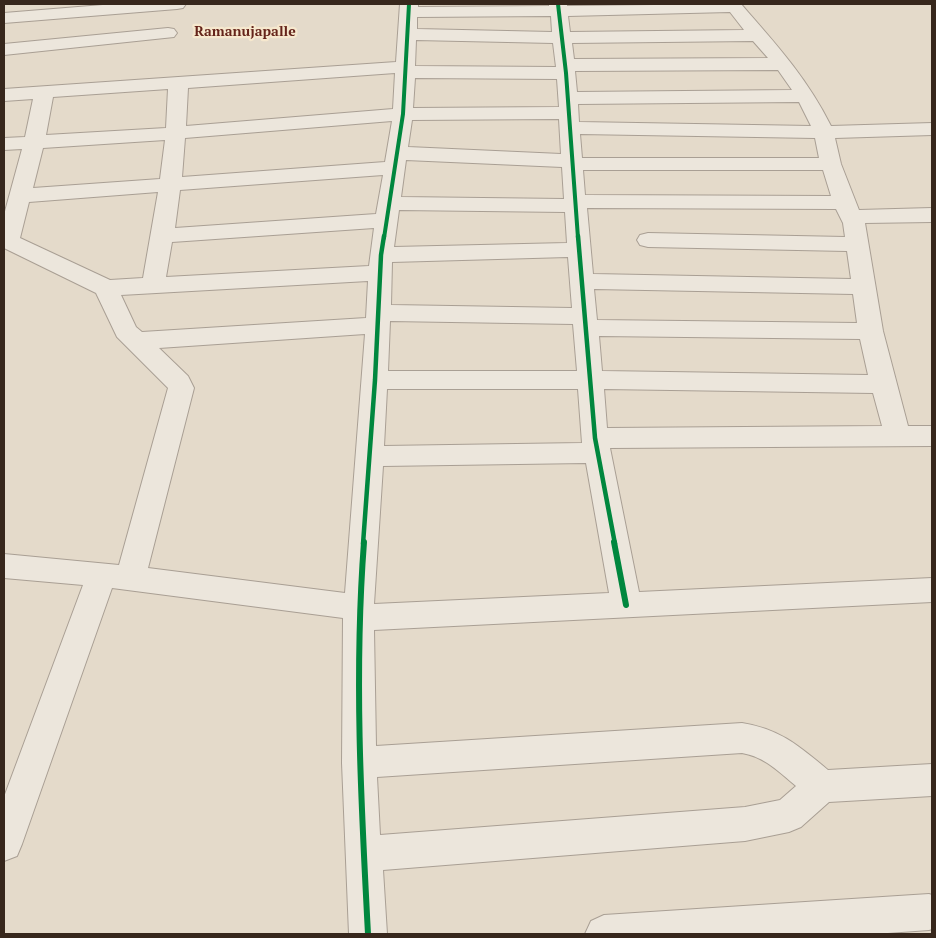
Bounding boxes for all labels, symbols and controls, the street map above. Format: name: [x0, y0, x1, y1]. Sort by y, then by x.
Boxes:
district label: Ramanujapalle: [194, 24, 296, 40]

